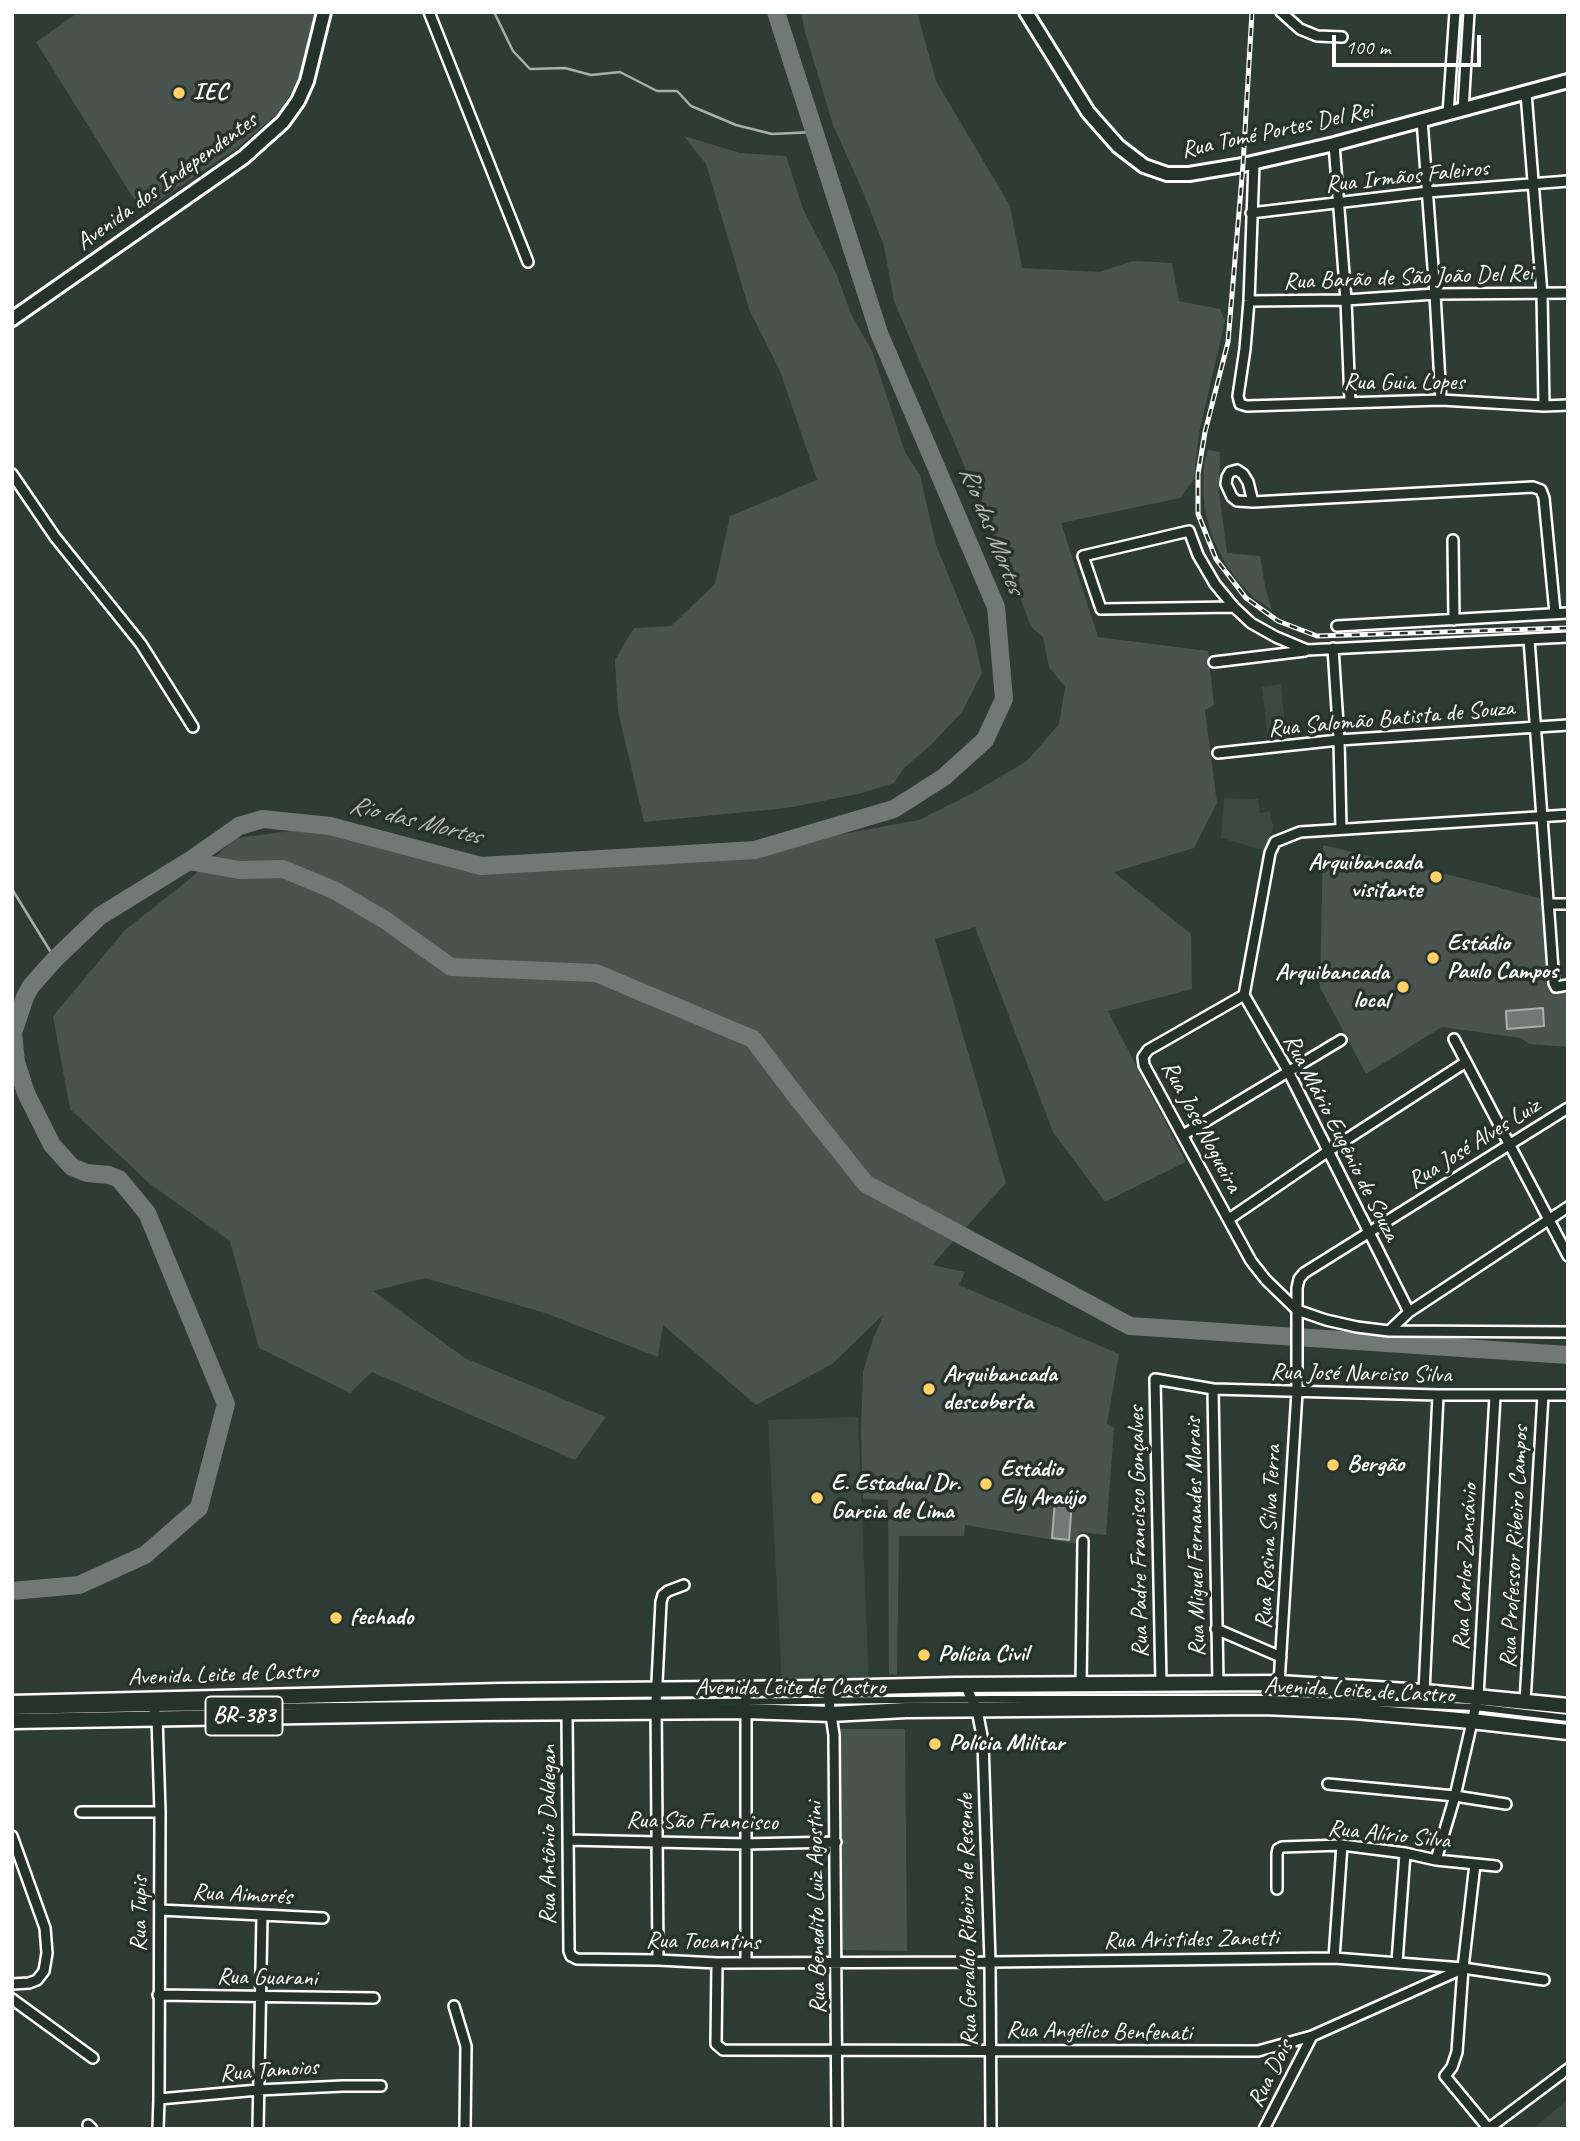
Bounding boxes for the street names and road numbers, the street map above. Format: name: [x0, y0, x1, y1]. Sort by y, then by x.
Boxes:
street label: Rua Tomé Portes Del Rei: [1179, 97, 1375, 165]
street label: Avenida dos Independentes: [71, 107, 263, 257]
street label: Rua Irmãos Faleiros: [1324, 154, 1490, 200]
street label: Rua Barão de São João Del Rei: [1283, 259, 1533, 297]
street label: Rua Guia Lopes: [1344, 369, 1464, 397]
street label: Rua Salomão Batista de Souza: [1267, 694, 1515, 744]
street label: Rua Mário Eugênio de Souza: [1276, 1030, 1406, 1246]
street label: Rua José Nogueira: [1154, 1056, 1248, 1198]
street label: Rua José Alves Luiz: [1403, 1092, 1545, 1196]
street label: Rua José Narciso Silva: [1270, 1358, 1452, 1390]
street label: Rua Padre Francisco Gonçalves: [1122, 1406, 1156, 1658]
street label: Rua Miguel Fernandes Morais: [1180, 1417, 1212, 1657]
street label: Rua Professor Ribeiro Campos: [1494, 1425, 1536, 1669]
street label: Rua Rosina Silva Terra: [1250, 1444, 1288, 1630]
street label: Rua Carlos Zansávio: [1447, 1483, 1485, 1651]
street label: Avenida Leite de Castro: [127, 1657, 319, 1693]
street label: Avenida Leite de Castro: [1263, 1672, 1455, 1710]
street label: Avenida Leite de Castro: [695, 1674, 885, 1702]
road number: BR-383: [205, 1696, 282, 1736]
street label: Rua Antônio Daldegan: [535, 1745, 563, 1925]
street label: Rua Geraldo Ribeiro de Resende: [951, 1794, 985, 2046]
street label: Rua Benedito Luiz Agostini: [801, 1802, 833, 2014]
street label: Rua São Francisco: [626, 1806, 778, 1838]
street label: Rua Alírio Silva: [1326, 1814, 1452, 1856]
street label: Rua Tupis: [125, 1876, 155, 1952]
street label: Rua Aimorés: [192, 1878, 292, 1912]
street label: Rua Aristides Zanetti: [1103, 1924, 1279, 1956]
street label: Rua Tocantins: [646, 1927, 760, 1957]
street label: Rua Guarani: [217, 1963, 317, 1993]
street label: Rua Angélico Benfenati: [1006, 2016, 1192, 2048]
street label: Rua Dois: [1242, 2036, 1300, 2112]
street label: Rua Tamoios: [219, 2053, 319, 2089]

